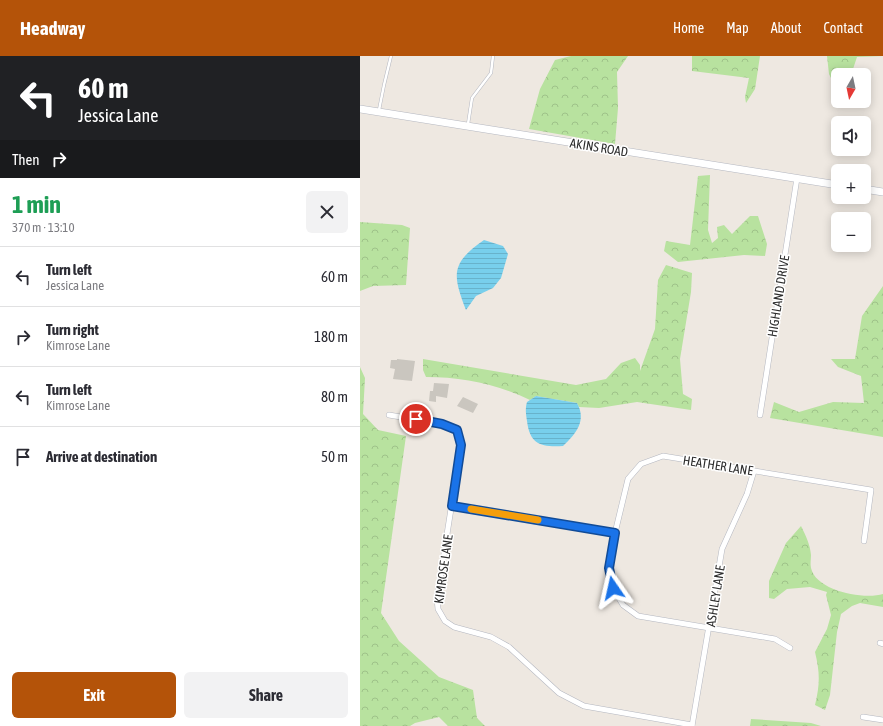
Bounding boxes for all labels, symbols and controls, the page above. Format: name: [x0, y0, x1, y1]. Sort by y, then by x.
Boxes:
text: Headway: [20, 17, 85, 39]
text: Home: [673, 20, 704, 36]
text: Map: [726, 20, 749, 36]
text: About: [771, 20, 802, 36]
text: Contact: [824, 20, 863, 36]
north arrow: [831, 68, 871, 108]
map controls: [831, 68, 871, 252]
icon: left: [12, 72, 64, 124]
text: 60 m: [78, 72, 128, 104]
text: Jessica Lane: [78, 105, 159, 126]
button: sound: [831, 116, 871, 156]
street label: AKINS ROAD: [569, 136, 629, 159]
icon: right: [48, 148, 70, 170]
text: Then: [12, 151, 40, 168]
button: +: [831, 164, 871, 204]
text: 1 min: [12, 191, 61, 218]
button: close: [306, 191, 348, 233]
button: −: [831, 212, 871, 252]
text: 370 m · 13:10: [12, 220, 75, 235]
street label: HIGHLAND DRIVE: [765, 254, 792, 338]
text: Turn left: [46, 261, 92, 278]
icon: left: [12, 266, 34, 288]
text: 60 m: [321, 268, 348, 285]
text: Jessica Lane: [46, 278, 104, 293]
text: Turn right: [46, 321, 99, 338]
icon: right: [12, 326, 34, 348]
text: 180 m: [314, 328, 348, 345]
text: Kimrose Lane: [46, 338, 110, 353]
text: Turn left: [46, 381, 92, 398]
icon: left: [12, 386, 34, 408]
text: 80 m: [321, 388, 348, 405]
text: Kimrose Lane: [46, 398, 110, 413]
pin: [399, 402, 433, 436]
icon: arrive: [405, 408, 427, 430]
icon: arrive: [12, 446, 34, 468]
text: Arrive at destination: [46, 448, 157, 465]
text: 50 m: [321, 448, 348, 465]
street label: HEATHER LANE: [682, 453, 754, 478]
street label: KIMROSE LANE: [431, 533, 456, 605]
street label: ASHLEY LANE: [703, 564, 728, 628]
position arrow: [592, 567, 634, 609]
button: Exit: [12, 672, 176, 718]
button: Share: [184, 672, 348, 718]

